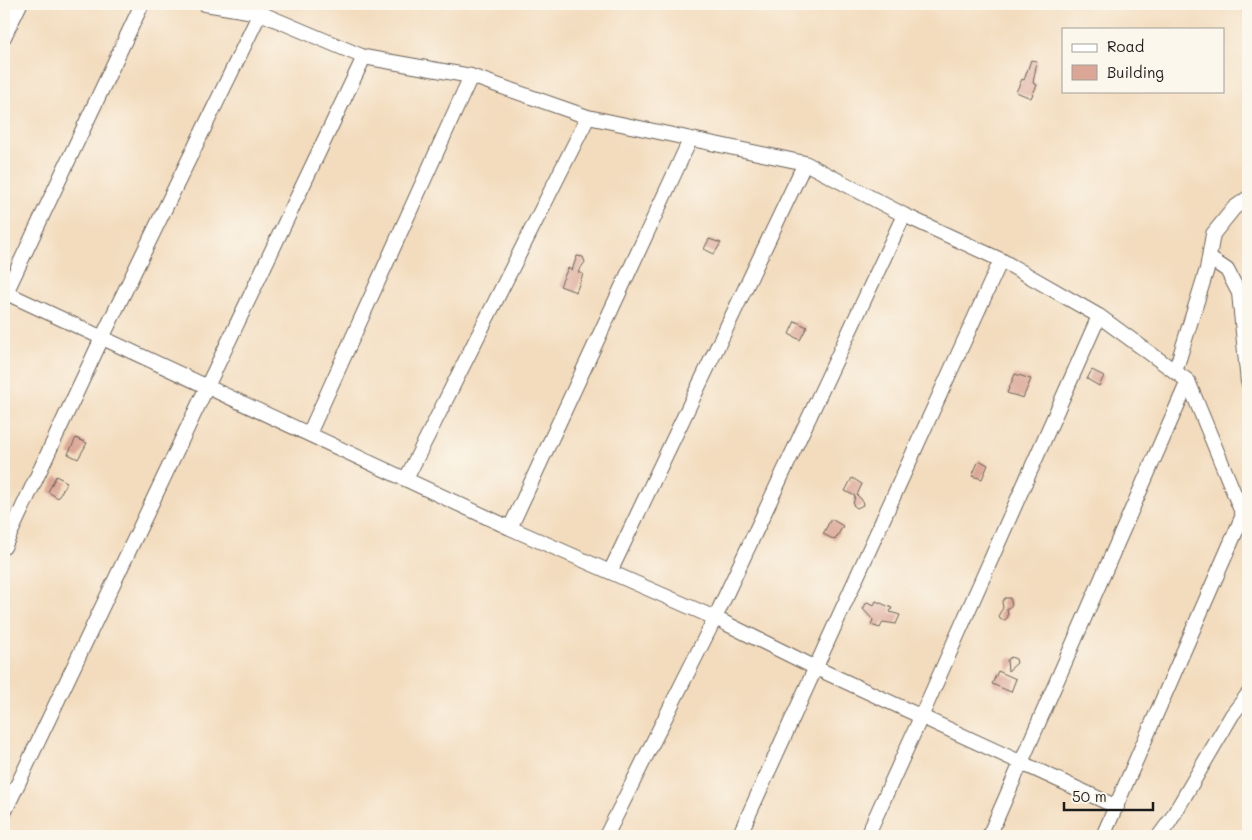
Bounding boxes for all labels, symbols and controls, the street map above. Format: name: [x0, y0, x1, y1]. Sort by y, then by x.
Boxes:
legend: [1062, 28, 1224, 92]
text: Road: [1107, 36, 1144, 56]
text: Building: [1107, 62, 1164, 82]
scale bar: [1064, 780, 1153, 812]
text: 50 m: [1072, 786, 1107, 806]

